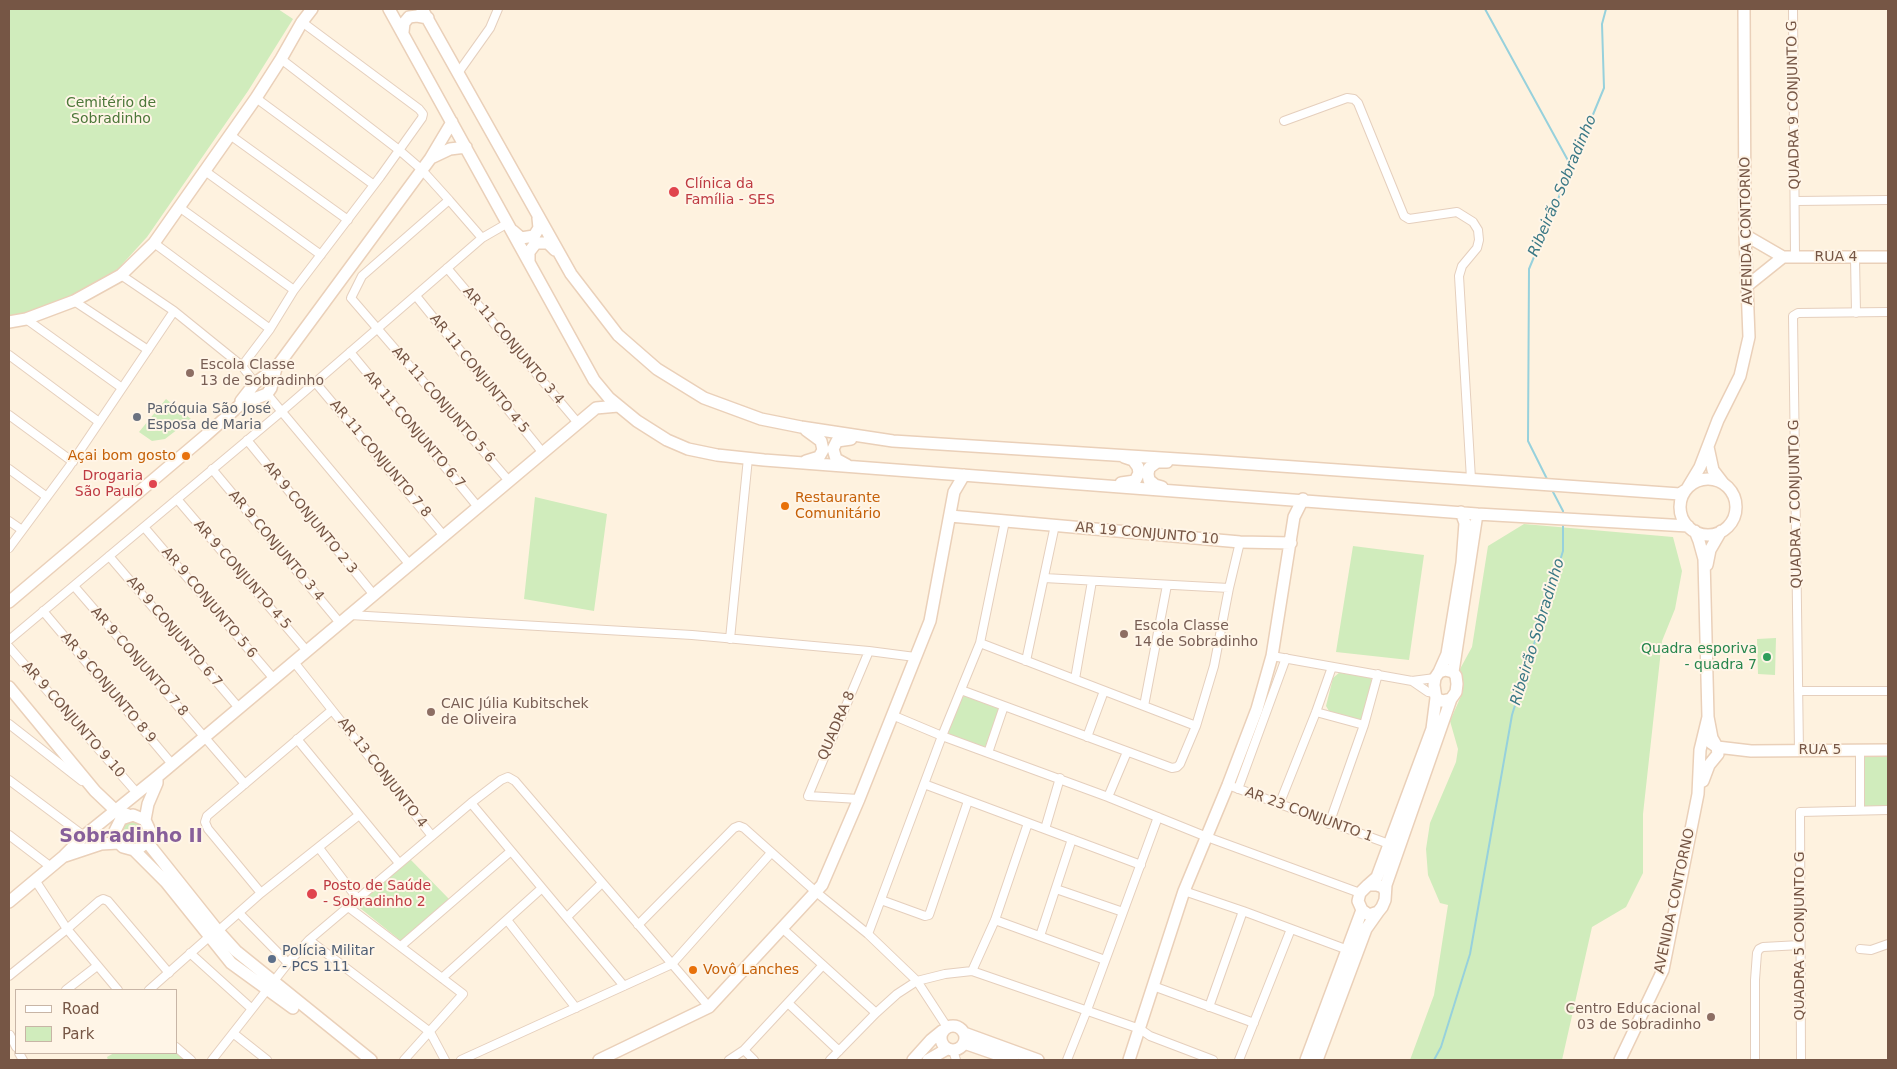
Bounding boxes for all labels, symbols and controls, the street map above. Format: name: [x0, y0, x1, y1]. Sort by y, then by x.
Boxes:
street label: QUADRA 9 CONJUNTO G: [1784, 20, 1804, 190]
park label: Cemitério de Sobradinho: [66, 95, 156, 128]
water label: Ribeirão Sobradinho: [1525, 112, 1601, 260]
street label: AVENIDA CONTORNO: [1737, 157, 1757, 305]
place label: Clínica da Família - SES: [685, 176, 775, 208]
marker: Clínica da Família - SES: [667, 185, 681, 199]
street label: RUA 4: [1815, 249, 1857, 265]
street label: AR 11 CONJUNTO 3 4: [459, 284, 567, 408]
street label: AR 11 CONJUNTO 4 5: [426, 311, 532, 437]
street label: AR 11 CONJUNTO 5 6: [388, 343, 498, 467]
place label: Escola Classe 13 de Sobradinho: [200, 357, 324, 390]
marker: Escola Classe 13 de Sobradinho: [184, 367, 196, 379]
street label: AR 11 CONJUNTO 6 7: [360, 368, 468, 492]
street label: AR 11 CONJUNTO 7 8: [326, 397, 434, 521]
place label: Paróquia São José Esposa de Maria: [147, 401, 271, 434]
marker: Paróquia São José Esposa de Maria: [131, 411, 143, 423]
street label: QUADRA 7 CONJUNTO G: [1786, 419, 1806, 589]
place label: Açai bom gosto: [68, 448, 176, 464]
marker: Açai bom gosto: [180, 450, 192, 462]
street label: AR 9 CONJUNTO 2 3: [260, 459, 360, 577]
place label: Drogaria São Paulo: [75, 468, 143, 501]
marker: Drogaria São Paulo: [147, 478, 159, 490]
street label: AR 9 CONJUNTO 3 4: [225, 487, 327, 605]
place label: Restaurante Comunitário: [795, 490, 881, 522]
marker: Restaurante Comunitário: [779, 500, 791, 512]
street label: AR 9 CONJUNTO 4 5: [190, 517, 294, 633]
street label: AR 19 CONJUNTO 10: [1075, 519, 1219, 549]
street label: AR 9 CONJUNTO 5 6: [158, 544, 260, 662]
water label: Ribeirão Sobradinho: [1507, 557, 1569, 707]
street label: AR 9 CONJUNTO 6 7: [123, 573, 225, 691]
street label: AR 9 CONJUNTO 7 8: [87, 604, 191, 720]
place label: Escola Classe 14 de Sobradinho: [1134, 618, 1258, 650]
marker: Escola Classe 14 de Sobradinho: [1118, 628, 1130, 640]
street label: AR 9 CONJUNTO 8 9: [57, 629, 159, 747]
place label: Quadra esporiva - quadra 7: [1641, 641, 1757, 674]
marker: Quadra esporiva - quadra 7: [1761, 651, 1773, 663]
street label: AR 9 CONJUNTO 9 10: [18, 658, 128, 782]
street label: QUADRA 8: [815, 689, 859, 763]
place label: CAIC Júlia Kubitschek de Oliveira: [441, 696, 589, 729]
marker: CAIC Júlia Kubitschek de Oliveira: [425, 706, 437, 718]
street label: AR 13 CONJUNTO 4: [334, 715, 430, 831]
street label: RUA 5: [1799, 742, 1841, 758]
street label: AR 23 CONJUNTO 1: [1243, 784, 1375, 846]
district label: Sobradinho II: [59, 826, 203, 848]
street label: AVENIDA CONTORNO: [1651, 827, 1699, 975]
street label: QUADRA 5 CONJUNTO G: [1792, 851, 1808, 1021]
place label: Posto de Saúde - Sobradinho 2: [323, 878, 431, 910]
marker: Posto de Saúde - Sobradinho 2: [305, 887, 319, 901]
place label: Polícia Militar - PCS 111: [282, 943, 374, 976]
marker: Polícia Militar - PCS 111: [266, 953, 278, 965]
place label: Vovô Lanches: [703, 962, 799, 978]
marker: Vovô Lanches: [687, 964, 699, 976]
legend: [15, 989, 178, 1054]
text: Road: [62, 1000, 100, 1018]
place label: Centro Educacional 03 de Sobradinho: [1565, 1001, 1701, 1034]
marker: Centro Educacional 03 de Sobradinho: [1705, 1011, 1717, 1023]
text: Park: [62, 1025, 94, 1043]

